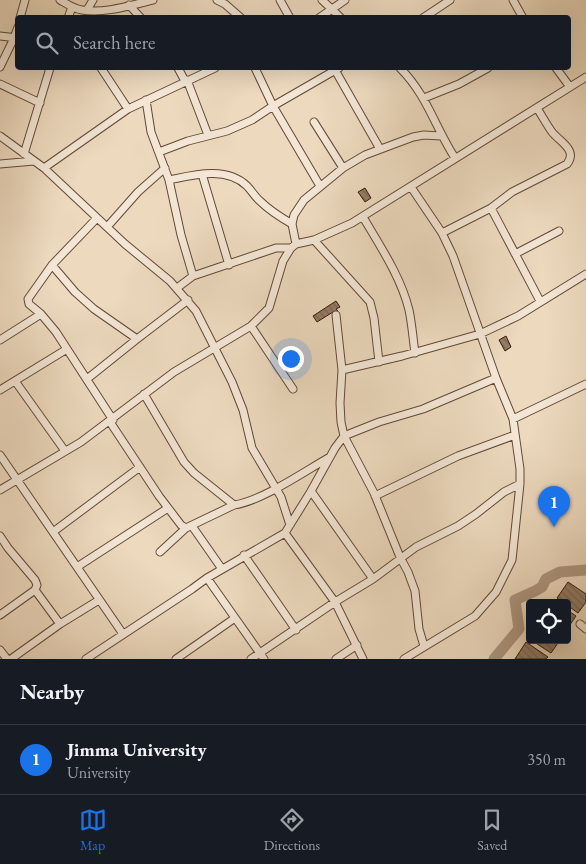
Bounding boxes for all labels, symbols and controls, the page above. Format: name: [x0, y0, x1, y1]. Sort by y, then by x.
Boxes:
search box: [15, 15, 571, 70]
icon: search: [33, 29, 61, 57]
text: Search here: [73, 30, 155, 55]
your location: [278, 346, 304, 372]
pin: 1: [538, 486, 570, 527]
map controls: [526, 599, 571, 644]
button: locate: [526, 599, 571, 644]
text: Nearby: [20, 678, 84, 705]
text: Jimma University: [67, 737, 207, 762]
text: 1: [32, 749, 40, 770]
text: 350 m: [527, 749, 566, 770]
text: University: [67, 762, 131, 783]
tab: Map: [79, 806, 107, 854]
tab: Directions: [264, 806, 320, 854]
tab: Saved: [477, 806, 507, 854]

